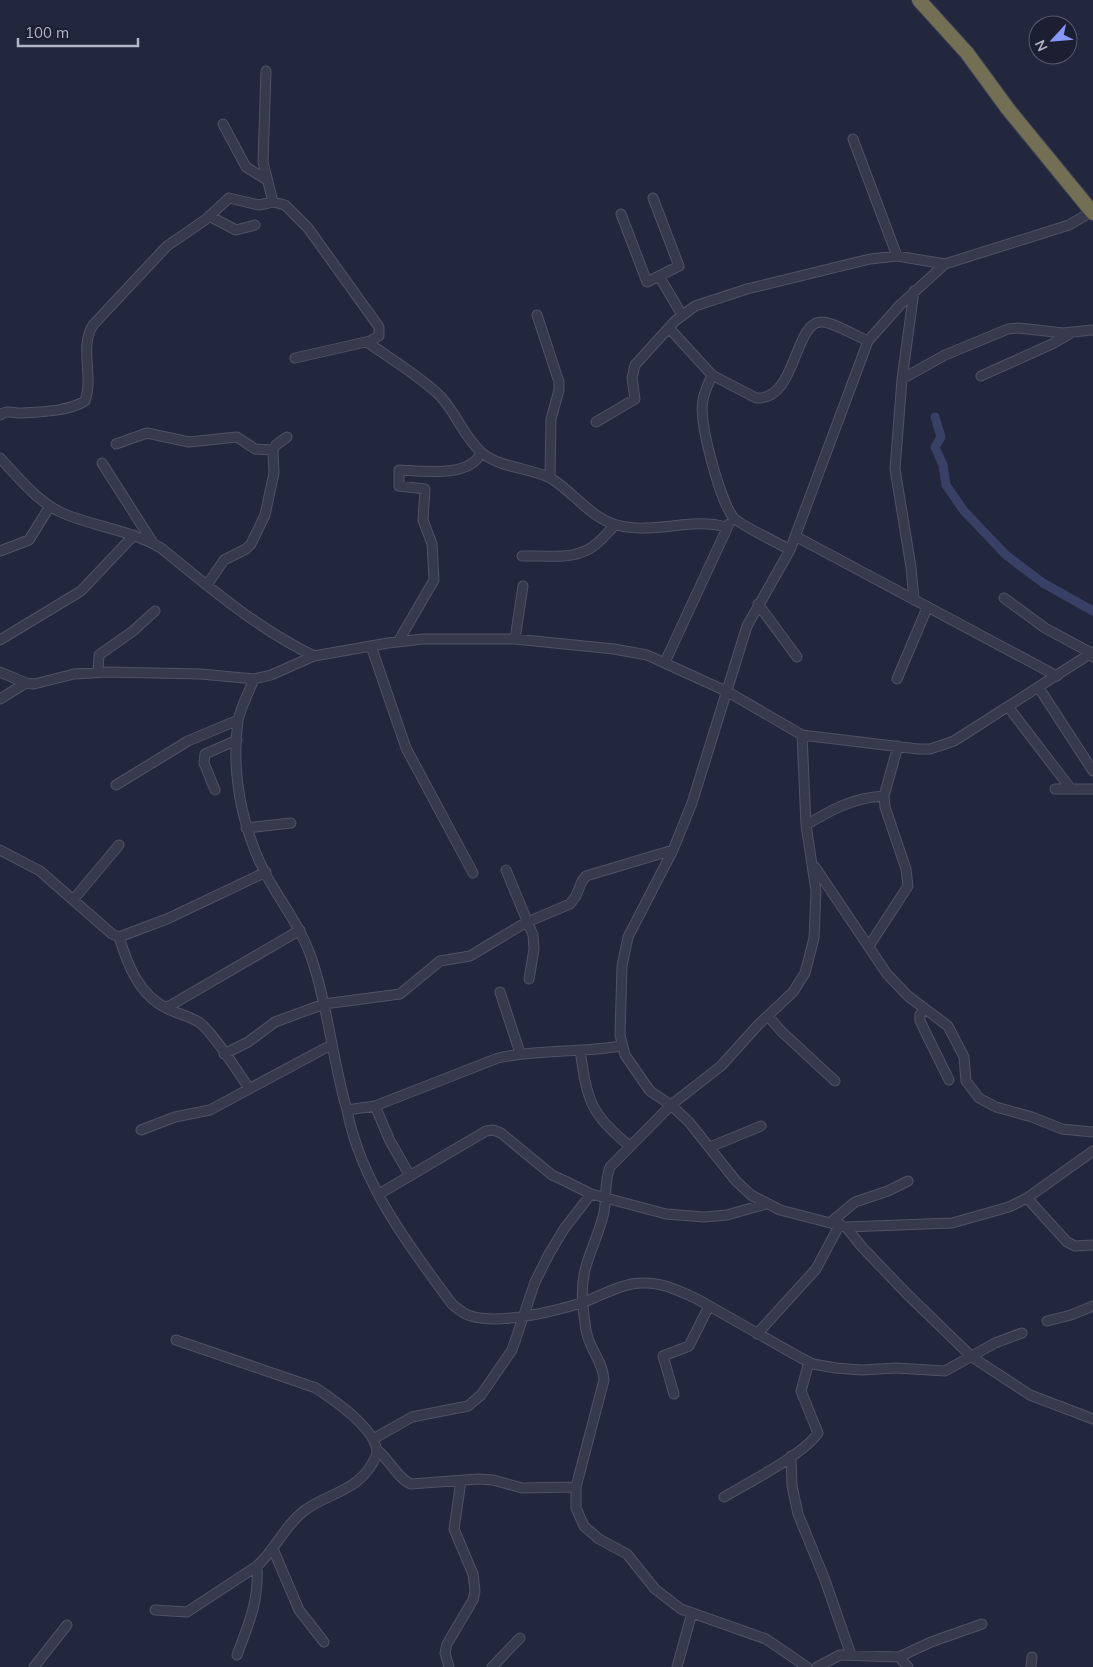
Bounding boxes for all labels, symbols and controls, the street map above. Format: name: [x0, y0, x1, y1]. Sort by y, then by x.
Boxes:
scale bar: [18, 15, 138, 47]
north arrow: [1028, 15, 1078, 65]
text: 100 m: [25, 23, 69, 42]
text: N: [1031, 37, 1052, 54]

